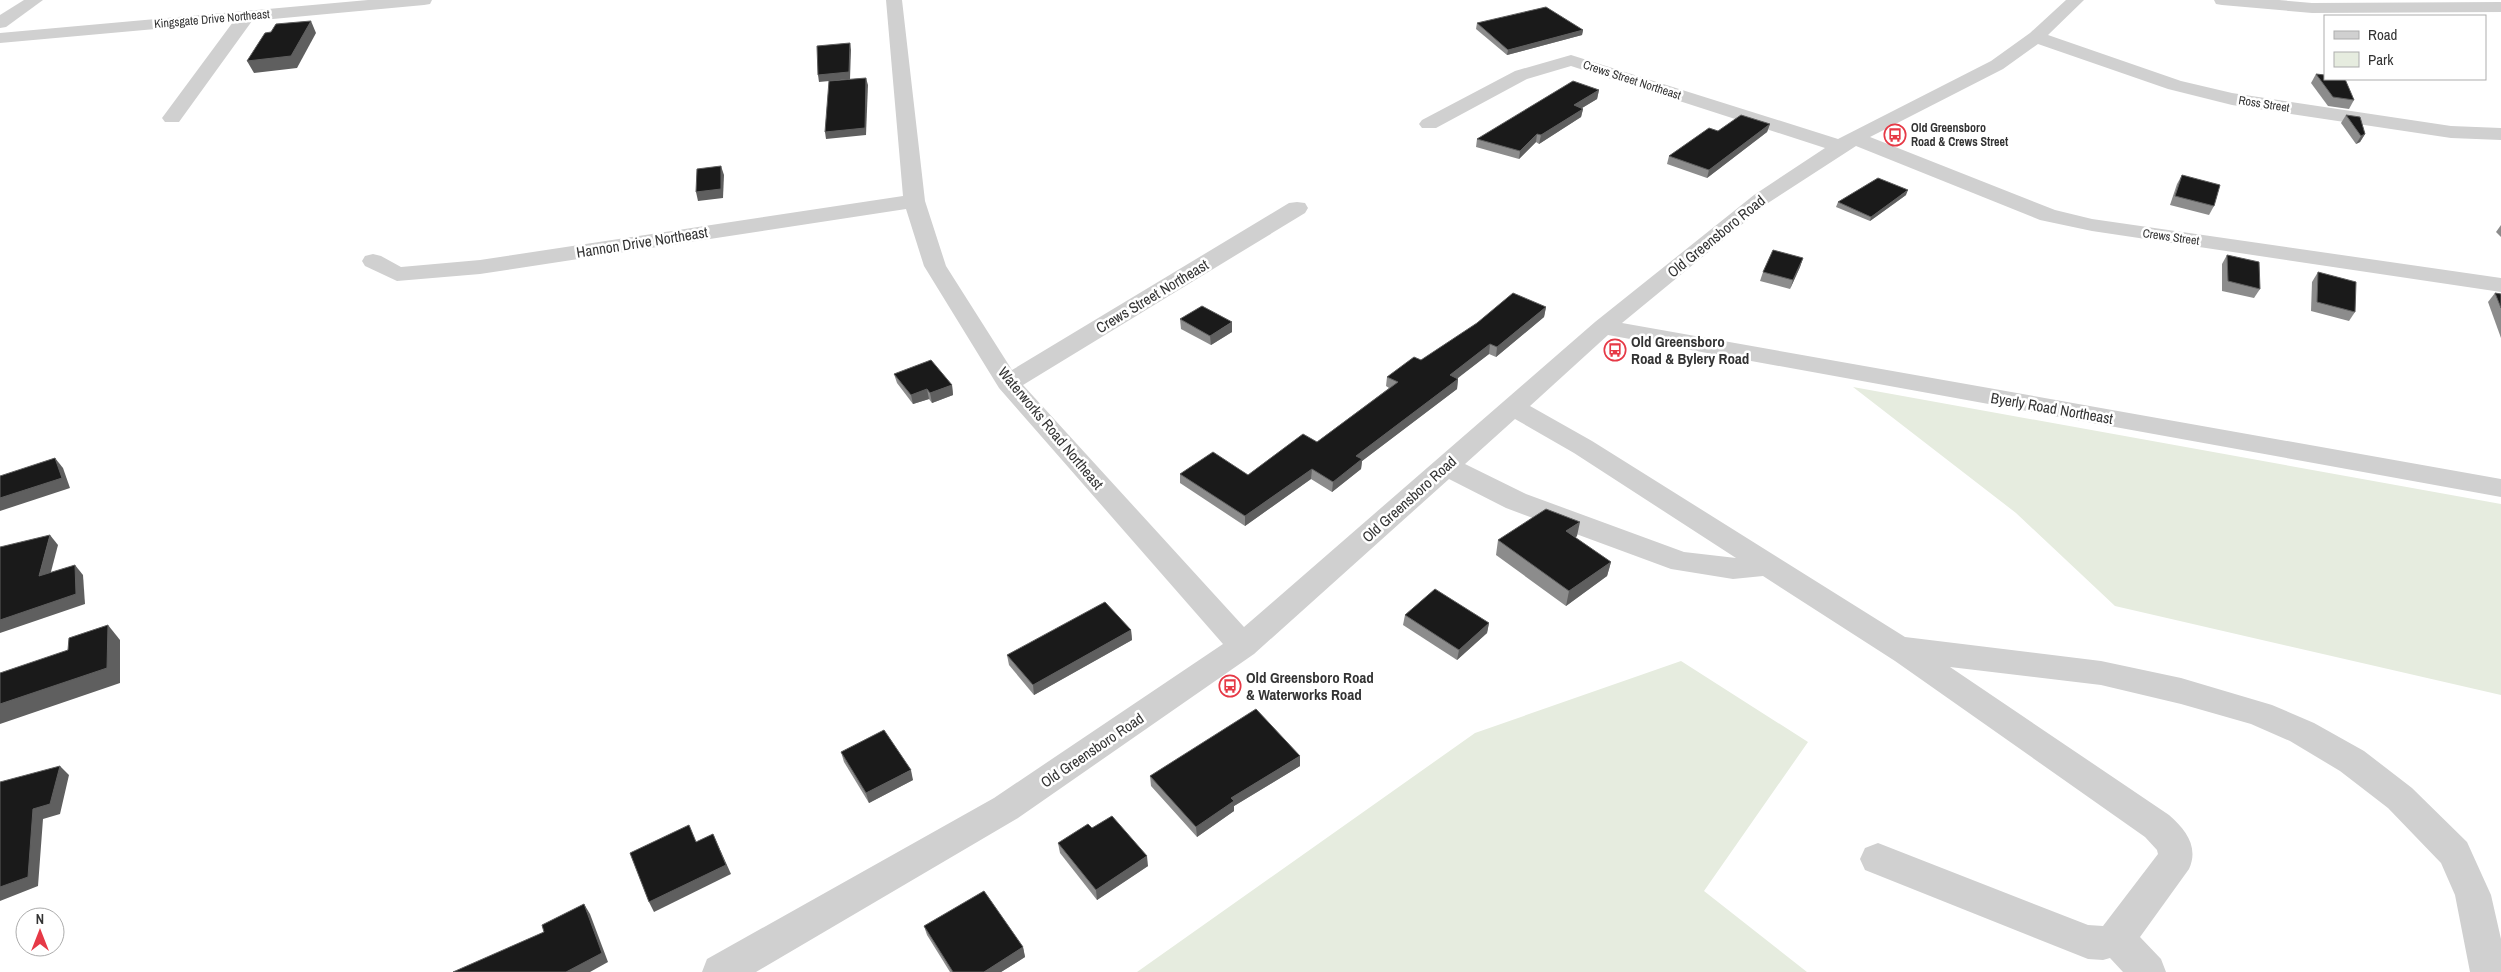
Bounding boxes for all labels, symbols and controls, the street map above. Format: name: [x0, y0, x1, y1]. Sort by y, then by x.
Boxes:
street label: Kingsgate Drive Northeast: [154, 6, 271, 32]
legend: [2324, 15, 2486, 80]
text: Road: [2368, 24, 2397, 45]
text: Park: [2368, 49, 2394, 70]
street label: Crews Street Northeast: [1581, 57, 1683, 103]
street label: Ross Street: [2237, 92, 2291, 116]
place label: Old Greensboro Road & Crews Street: [1911, 120, 2009, 150]
bus stop icon: Old Greensboro Road & Crews Street: [1883, 123, 1907, 147]
street label: Old Greensboro Road: [1663, 190, 1769, 282]
street label: Hannon Drive Northeast: [575, 221, 710, 263]
street label: Crews Street: [2142, 225, 2201, 249]
street label: Crews Street Northeast: [1092, 254, 1213, 338]
place label: Old Greensboro Road & Bylery Road: [1631, 331, 1749, 369]
bus stop icon: Old Greensboro Road & Bylery Road: [1603, 338, 1627, 362]
street label: Waterworks Road Northeast: [993, 362, 1109, 494]
street label: Byerly Road Northeast: [1989, 387, 2115, 429]
street label: Old Greensboro Road: [1357, 451, 1461, 547]
place label: Old Greensboro Road & Waterworks Road: [1246, 667, 1374, 705]
bus stop icon: Old Greensboro Road & Waterworks Road: [1218, 674, 1242, 698]
street label: Old Greensboro Road: [1036, 708, 1148, 792]
north arrow: [15, 907, 65, 957]
text: N: [36, 910, 44, 928]

